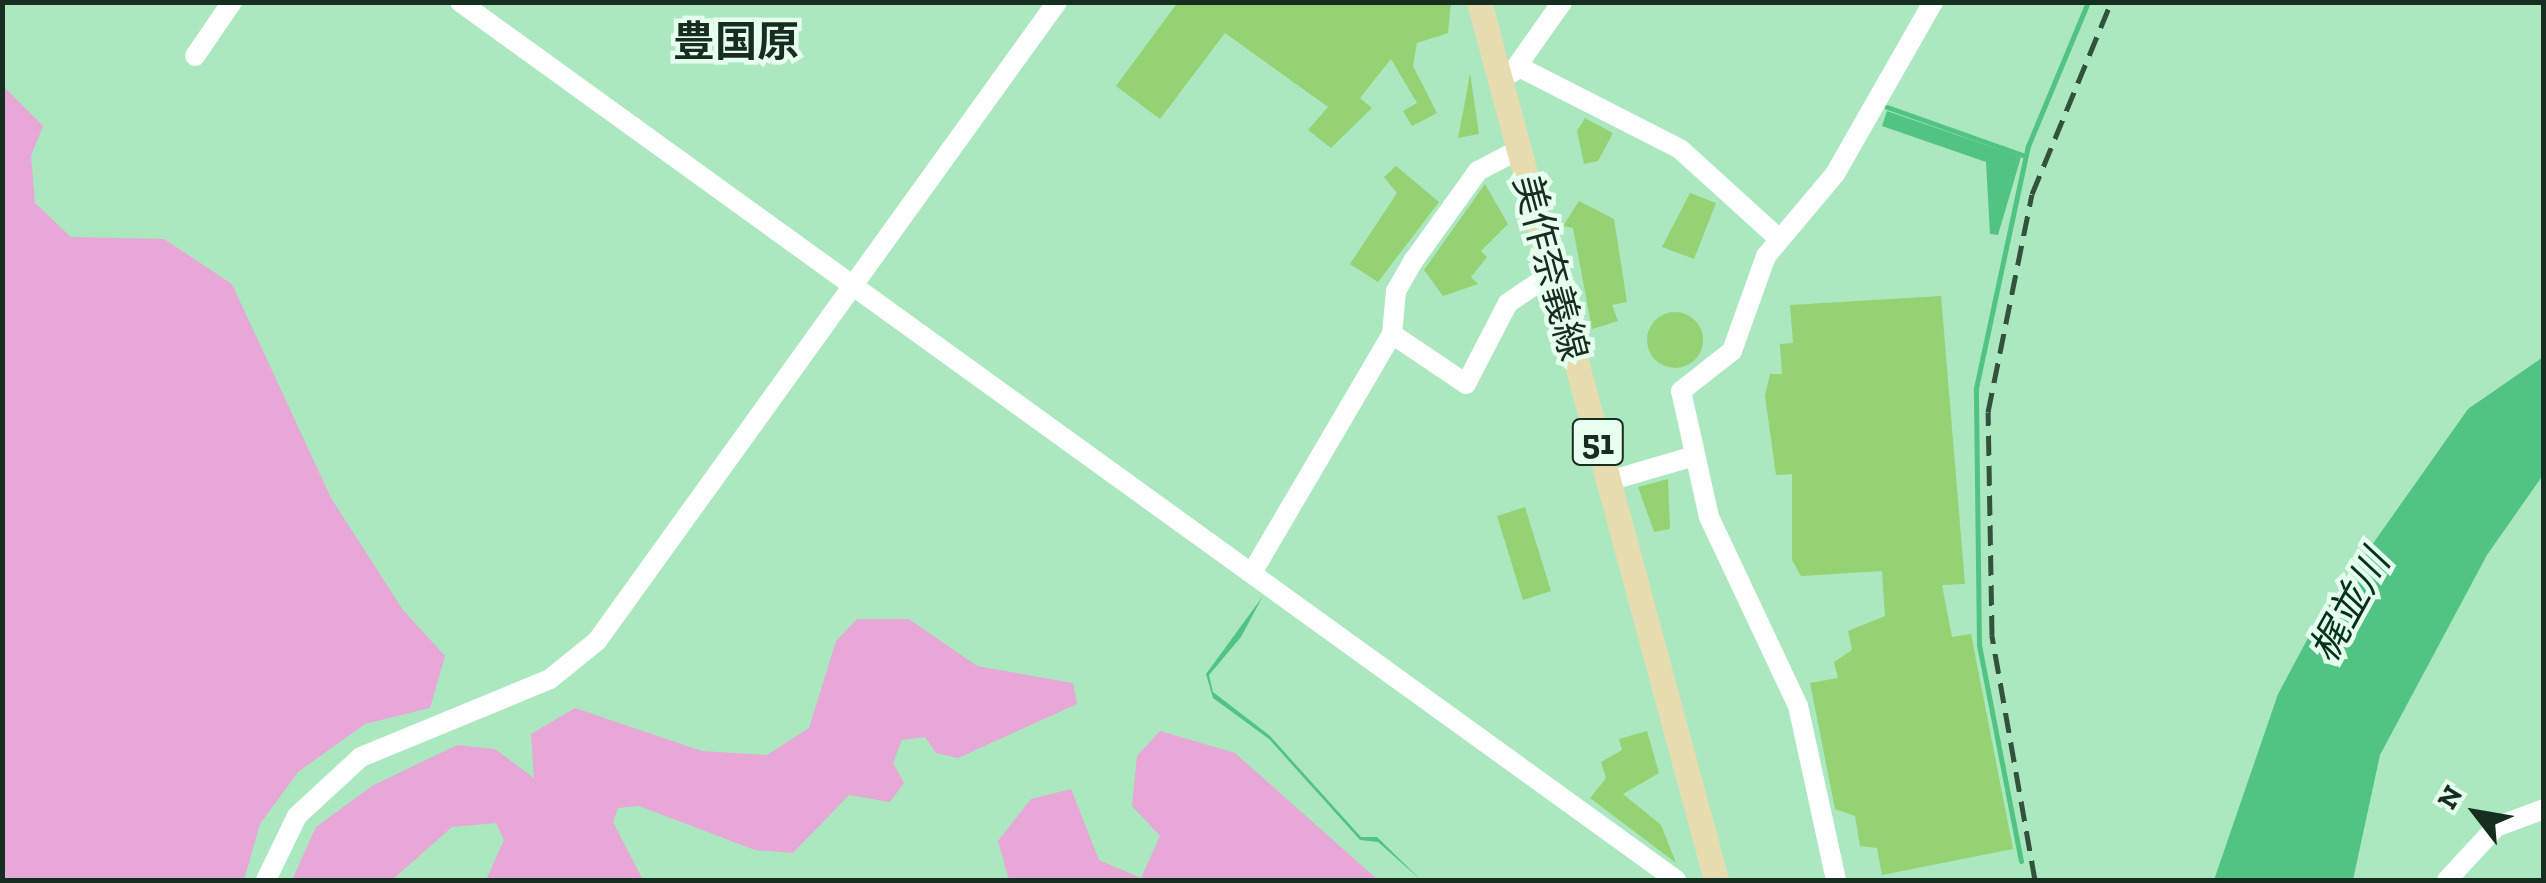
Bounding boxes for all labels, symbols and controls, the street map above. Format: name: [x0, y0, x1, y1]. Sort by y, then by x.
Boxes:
district label: 豊国原: [673, 17, 799, 67]
street label: 美作奈義線: [1503, 170, 1597, 366]
road number: 51: [1570, 412, 1626, 472]
water label: 梶並川: [2299, 542, 2399, 670]
north arrow: [2426, 763, 2526, 863]
text: N: [2430, 780, 2469, 815]

